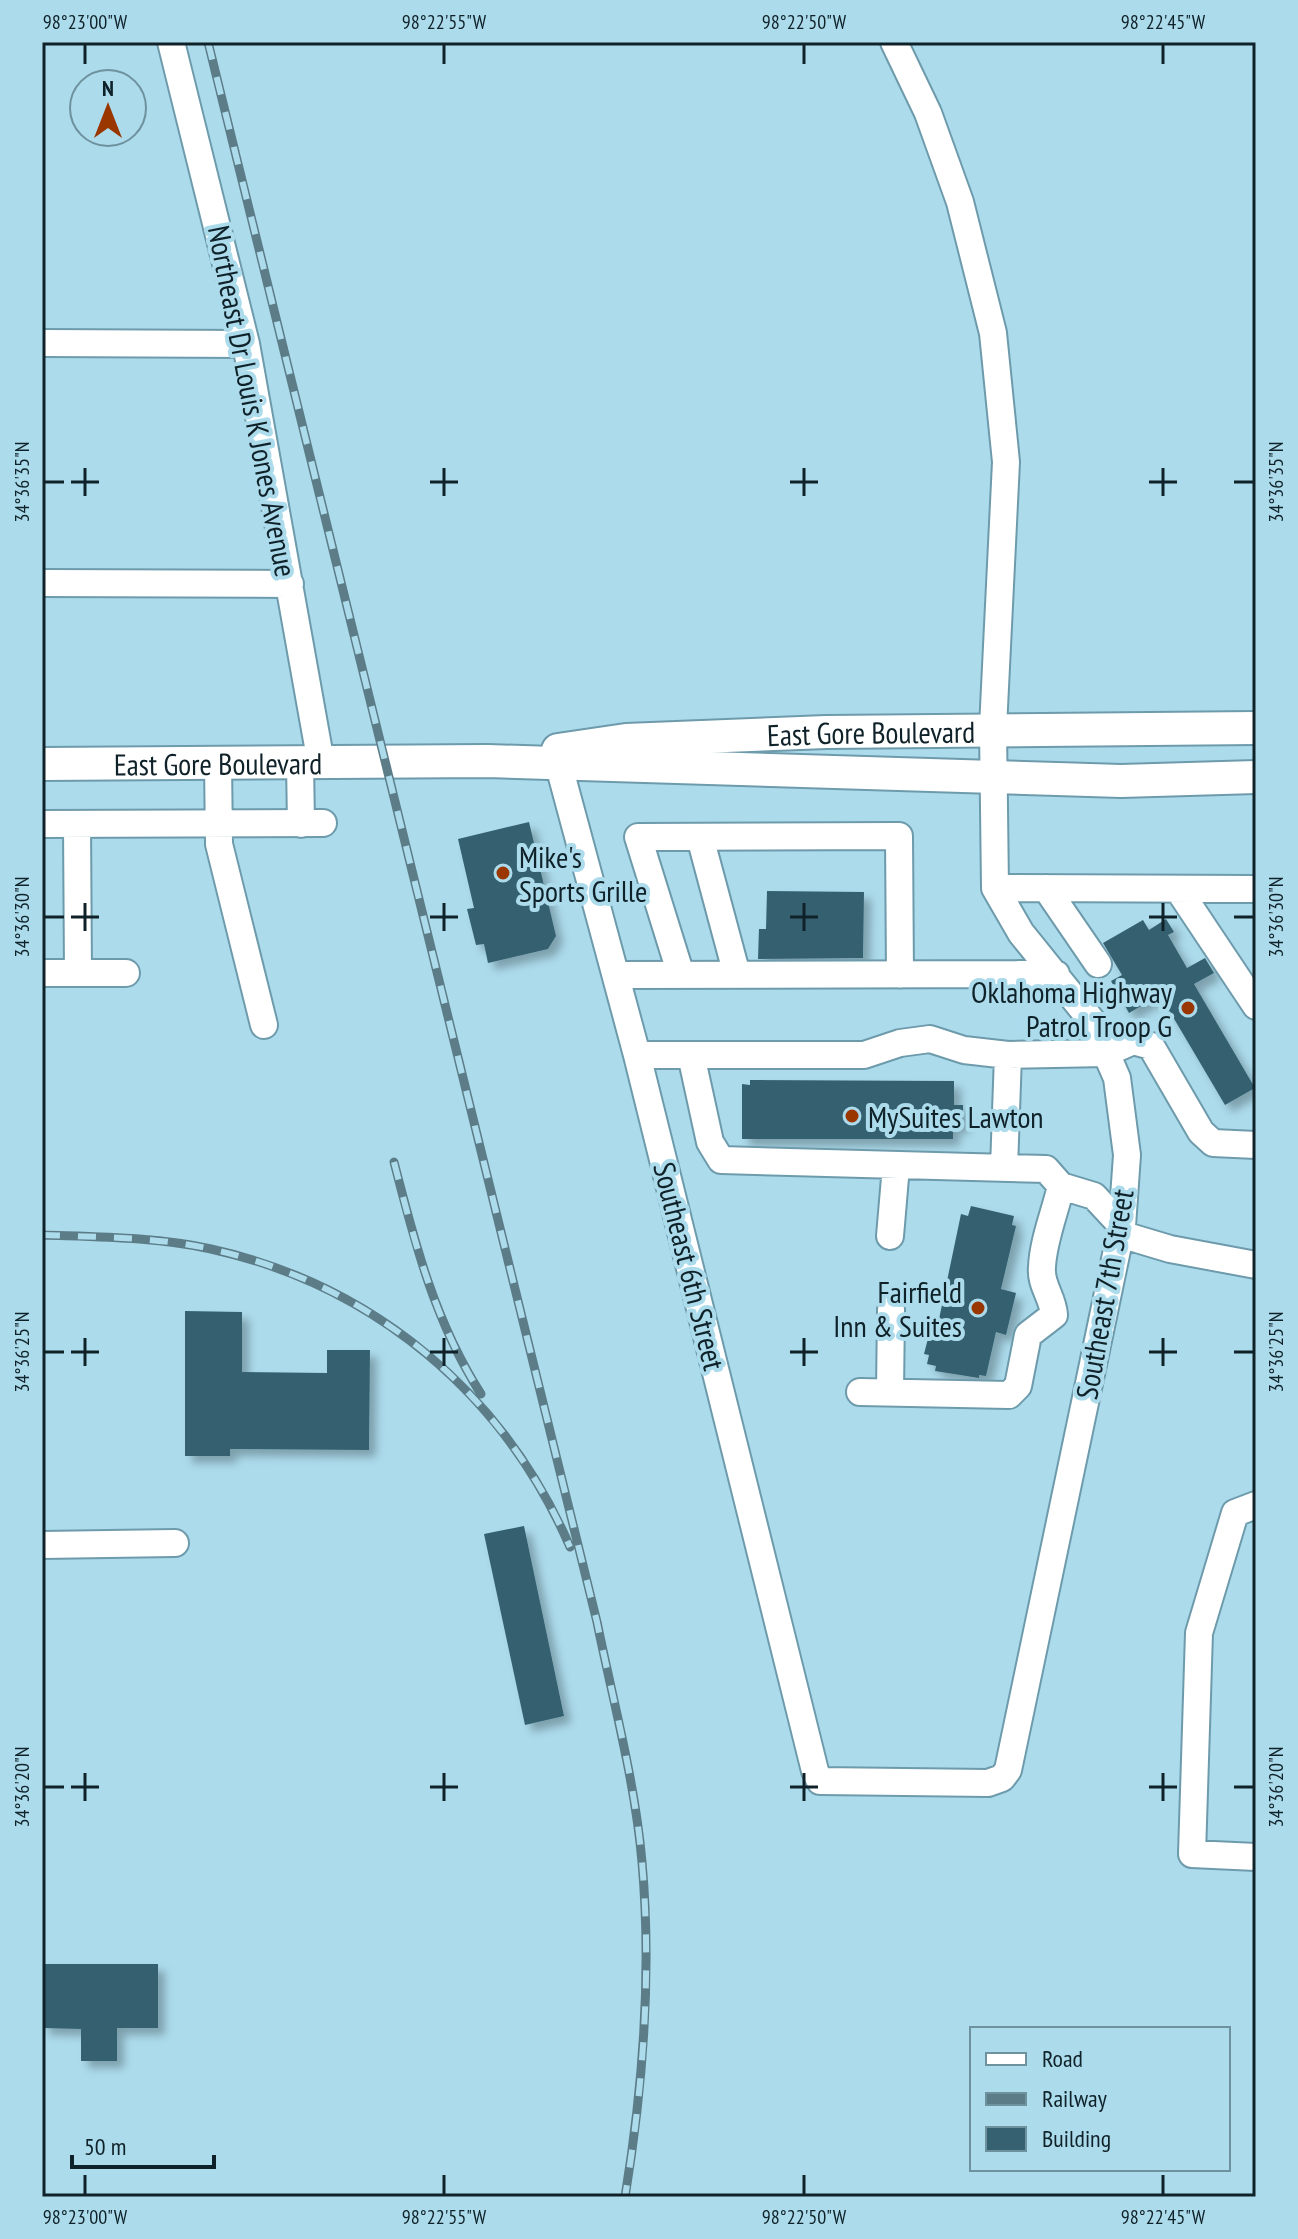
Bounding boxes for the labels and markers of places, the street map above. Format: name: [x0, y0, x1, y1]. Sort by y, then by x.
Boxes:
place label: Mike's Sports Grille: [519, 837, 647, 910]
marker: Mike's Sports Grille: [494, 864, 512, 882]
place label: Oklahoma Highway Patrol Troop G: [971, 972, 1173, 1045]
marker: Oklahoma Highway Patrol Troop G: [1179, 999, 1197, 1017]
place label: MySuites Lawton: [868, 1097, 1044, 1136]
marker: MySuites Lawton: [843, 1107, 861, 1125]
place label: Fairfield Inn & Suites: [833, 1272, 962, 1345]
marker: Fairfield Inn & Suites: [969, 1299, 987, 1317]

